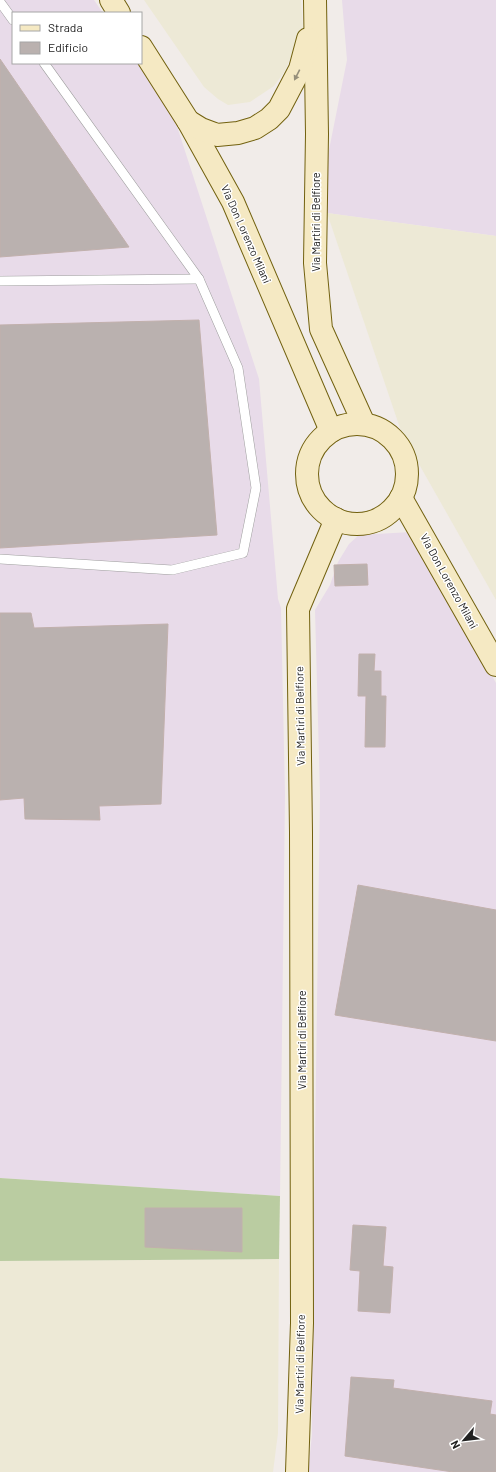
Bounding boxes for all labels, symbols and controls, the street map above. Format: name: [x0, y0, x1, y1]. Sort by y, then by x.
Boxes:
legend: [12, 12, 142, 64]
text: Strada: [48, 20, 83, 34]
text: Edificio: [48, 40, 88, 54]
one-way arrow: [294, 69, 300, 81]
street label: Via Martiri di Belfiore: [309, 172, 322, 272]
street label: Via Don Lorenzo Milani: [219, 182, 274, 285]
street label: Via Don Lorenzo Milani: [418, 531, 481, 631]
street label: Via Martiri di Belfiore: [292, 666, 307, 766]
street label: Via Martiri di Belfiore: [295, 990, 308, 1090]
street label: Via Martiri di Belfiore: [292, 1314, 307, 1414]
north arrow: [444, 1420, 484, 1460]
text: N: [447, 1439, 462, 1451]

